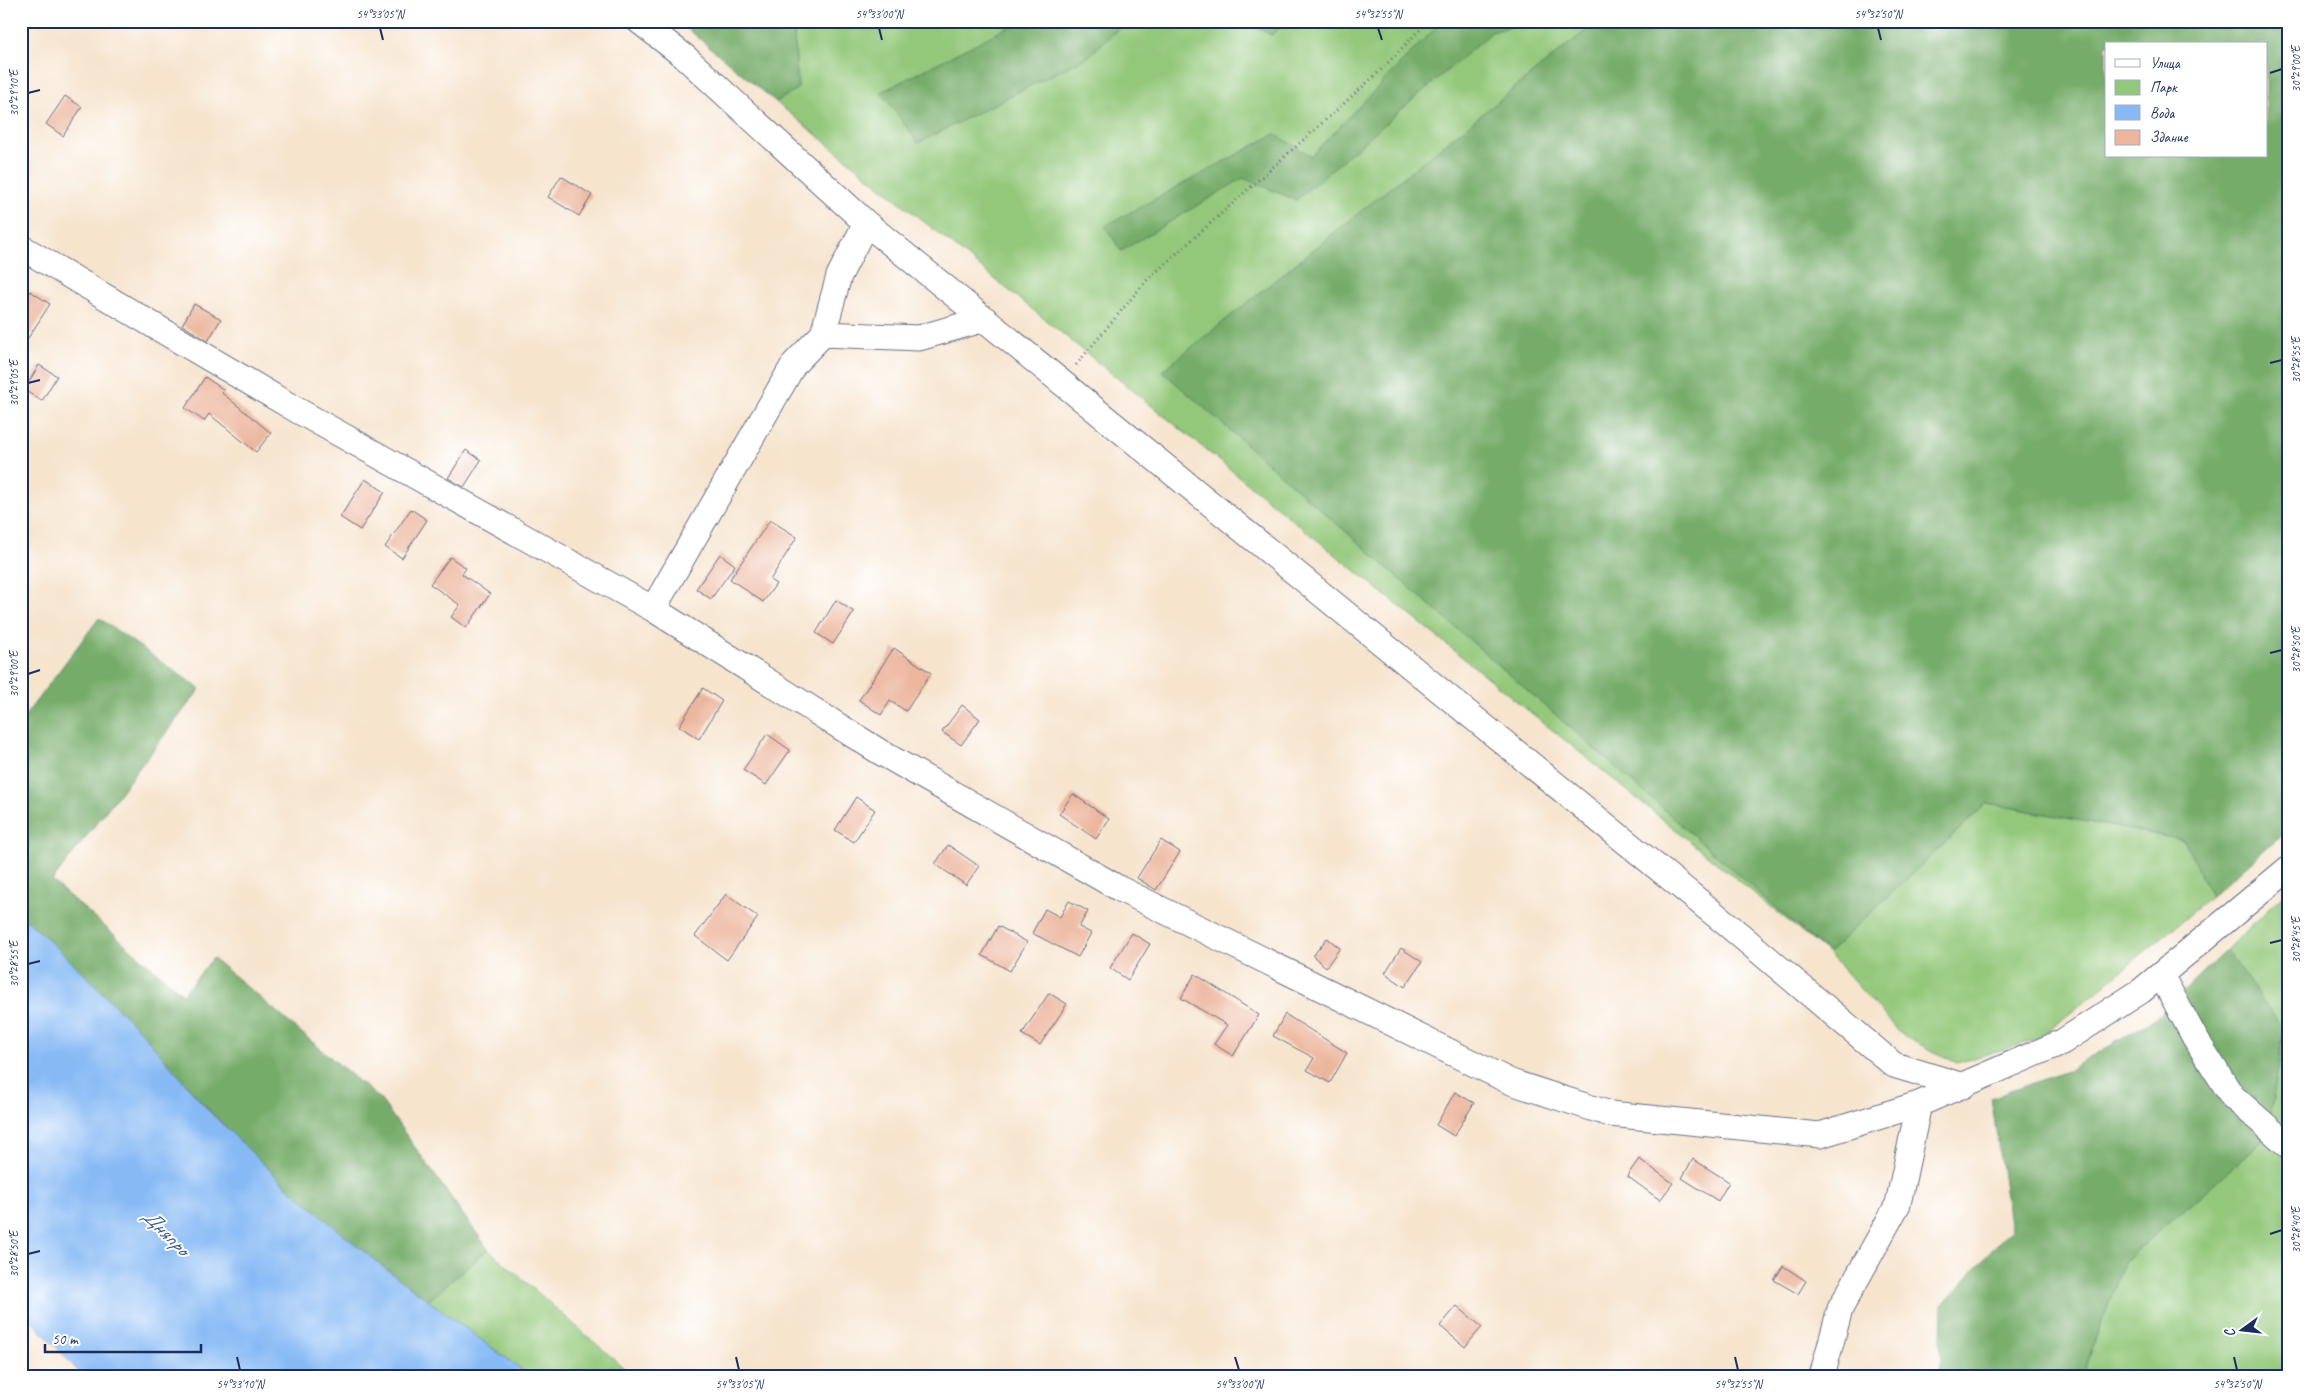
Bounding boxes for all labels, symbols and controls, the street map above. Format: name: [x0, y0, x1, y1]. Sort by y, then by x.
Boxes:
text: 54°33'05"N: [356, 6, 405, 22]
text: 54°33'00"N: [855, 6, 904, 22]
text: 54°32'55"N: [1354, 6, 1403, 22]
text: 54°32'50"N: [1854, 6, 1903, 22]
legend: [2105, 42, 2268, 158]
text: 30°29'00"E: [2288, 44, 2304, 92]
text: Улица: [2150, 54, 2181, 73]
text: 30°29'10"E: [6, 68, 22, 116]
text: Парк: [2150, 78, 2178, 97]
text: Вода: [2150, 104, 2175, 123]
text: Здание: [2150, 128, 2189, 147]
text: 30°28'55"E: [2288, 335, 2304, 383]
text: 30°29'05"E: [6, 358, 22, 406]
text: 30°28'50"E: [2288, 625, 2304, 673]
text: 30°29'00"E: [6, 649, 22, 697]
text: 30°28'45"E: [2288, 915, 2304, 963]
text: 30°28'55"E: [6, 939, 22, 987]
water label: Дняпро: [136, 1202, 197, 1263]
text: 30°28'40"E: [2288, 1205, 2304, 1253]
text: 30°28'50"E: [6, 1229, 22, 1277]
north arrow: [2218, 1304, 2268, 1354]
scale bar: [45, 1322, 201, 1354]
text: С: [2220, 1326, 2239, 1339]
text: 50 m: [52, 1330, 79, 1349]
text: 54°33'10"N: [216, 1376, 265, 1392]
text: 54°33'05"N: [715, 1376, 764, 1392]
text: 54°33'00"N: [1215, 1376, 1264, 1392]
text: 54°32'55"N: [1714, 1376, 1763, 1392]
text: 54°32'50"N: [2213, 1376, 2262, 1392]

